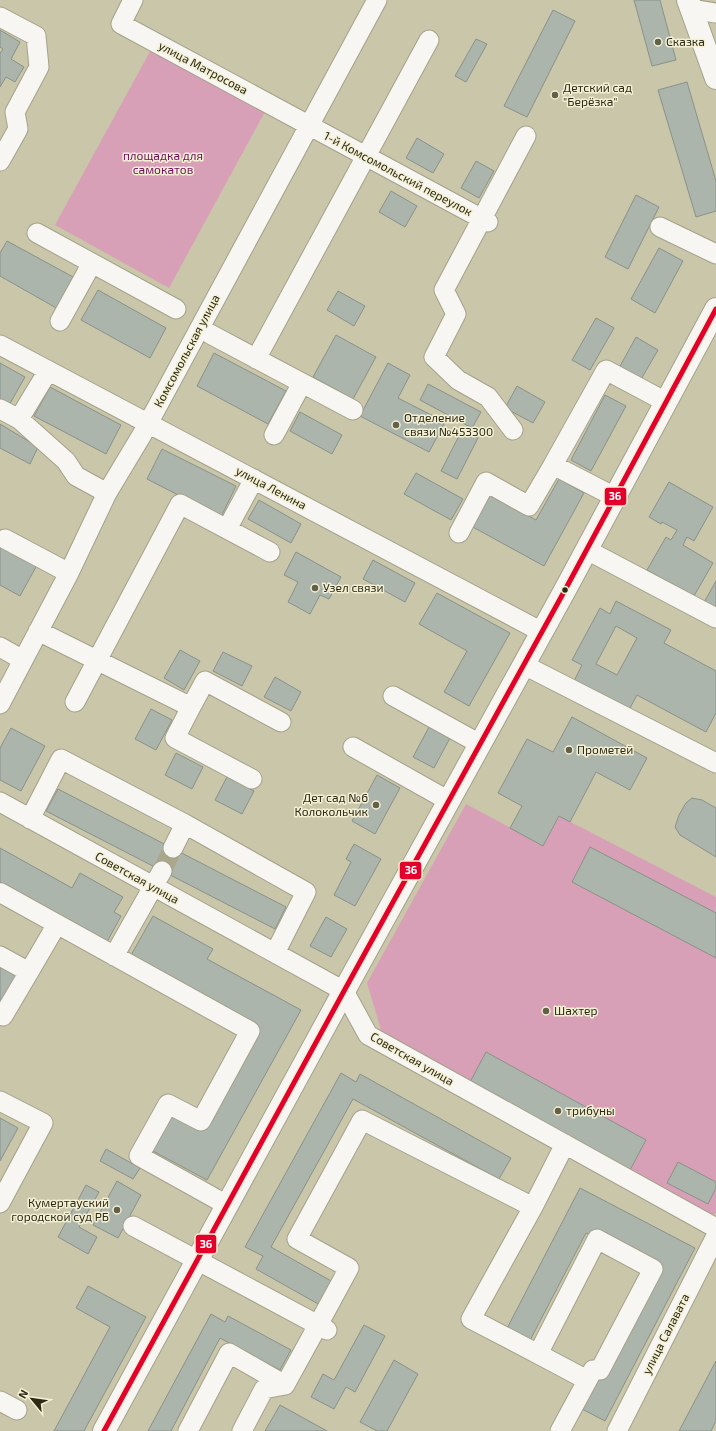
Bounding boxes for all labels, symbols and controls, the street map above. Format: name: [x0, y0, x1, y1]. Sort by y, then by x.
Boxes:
place label: Сказка: [666, 34, 705, 48]
marker: Сказка: [653, 37, 663, 47]
street label: улица Матросова: [156, 38, 250, 97]
place label: Детский сад "Берёзка": [563, 80, 632, 108]
marker: Детский сад "Берёзка": [550, 90, 560, 100]
street label: 1-й Комсомольский переулок: [321, 128, 476, 219]
park label: площадка для самокатов: [123, 148, 203, 176]
street label: Комсомольская улица: [150, 292, 223, 410]
place label: Отделение связи №453300: [404, 410, 493, 438]
marker: Отделение связи №453300: [391, 420, 401, 430]
street label: улица Ленина: [233, 463, 309, 513]
line badge: 36: [604, 487, 627, 506]
text: 36: [609, 489, 622, 502]
place label: Узел связи: [323, 580, 383, 594]
marker: Узел связи: [310, 583, 320, 593]
unlabelled marker: [560, 585, 570, 595]
place label: Прометей: [577, 742, 633, 756]
marker: Прометей: [564, 745, 574, 755]
place label: Дет сад №6 Колокольчик: [295, 790, 369, 818]
marker: Дет сад №6 Колокольчик: [371, 800, 381, 810]
street label: Советская улица: [93, 848, 182, 907]
line badge: 36: [399, 861, 422, 880]
text: 36: [405, 863, 418, 876]
place label: Шахтер: [554, 1003, 597, 1017]
marker: Шахтер: [541, 1006, 551, 1016]
street label: Советская улица: [368, 1029, 457, 1089]
place label: трибуны: [566, 1103, 615, 1118]
marker: трибуны: [553, 1106, 563, 1116]
place label: Кумертауский городской суд РБ: [11, 1195, 109, 1224]
marker: Кумертауский городской суд РБ: [112, 1205, 122, 1215]
line badge: 36: [195, 1234, 217, 1254]
text: 36: [200, 1237, 213, 1250]
street label: улица Салавата: [639, 1291, 692, 1377]
north arrow: [12, 1379, 52, 1419]
text: N: [15, 1387, 30, 1401]

